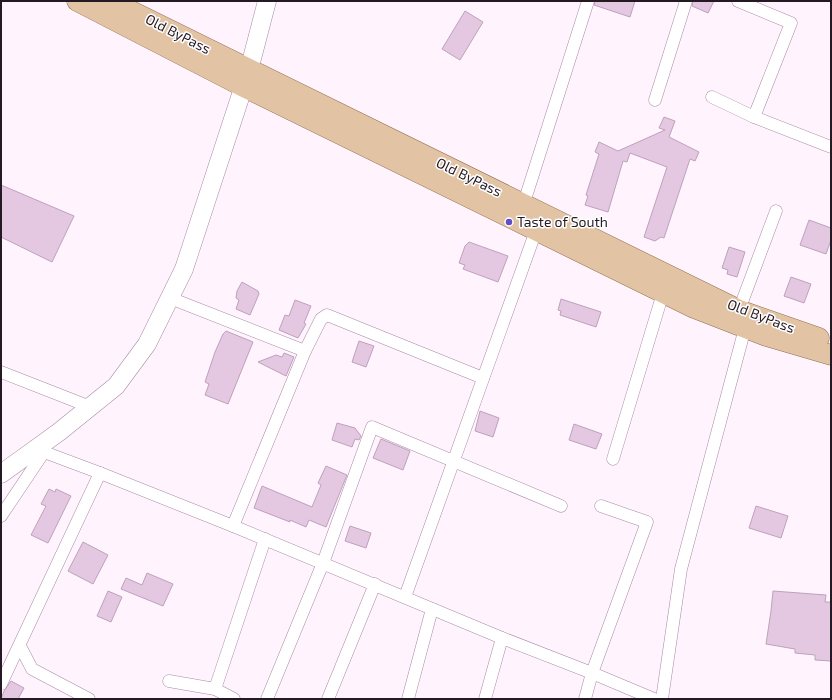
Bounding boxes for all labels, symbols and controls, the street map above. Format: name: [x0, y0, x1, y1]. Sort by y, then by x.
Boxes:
street label: Old ByPass: [143, 10, 214, 57]
street label: Old ByPass: [434, 153, 505, 200]
place label: Taste of South: [517, 213, 608, 230]
marker: Taste of South: [504, 217, 514, 227]
street label: Old ByPass: [725, 295, 797, 336]

